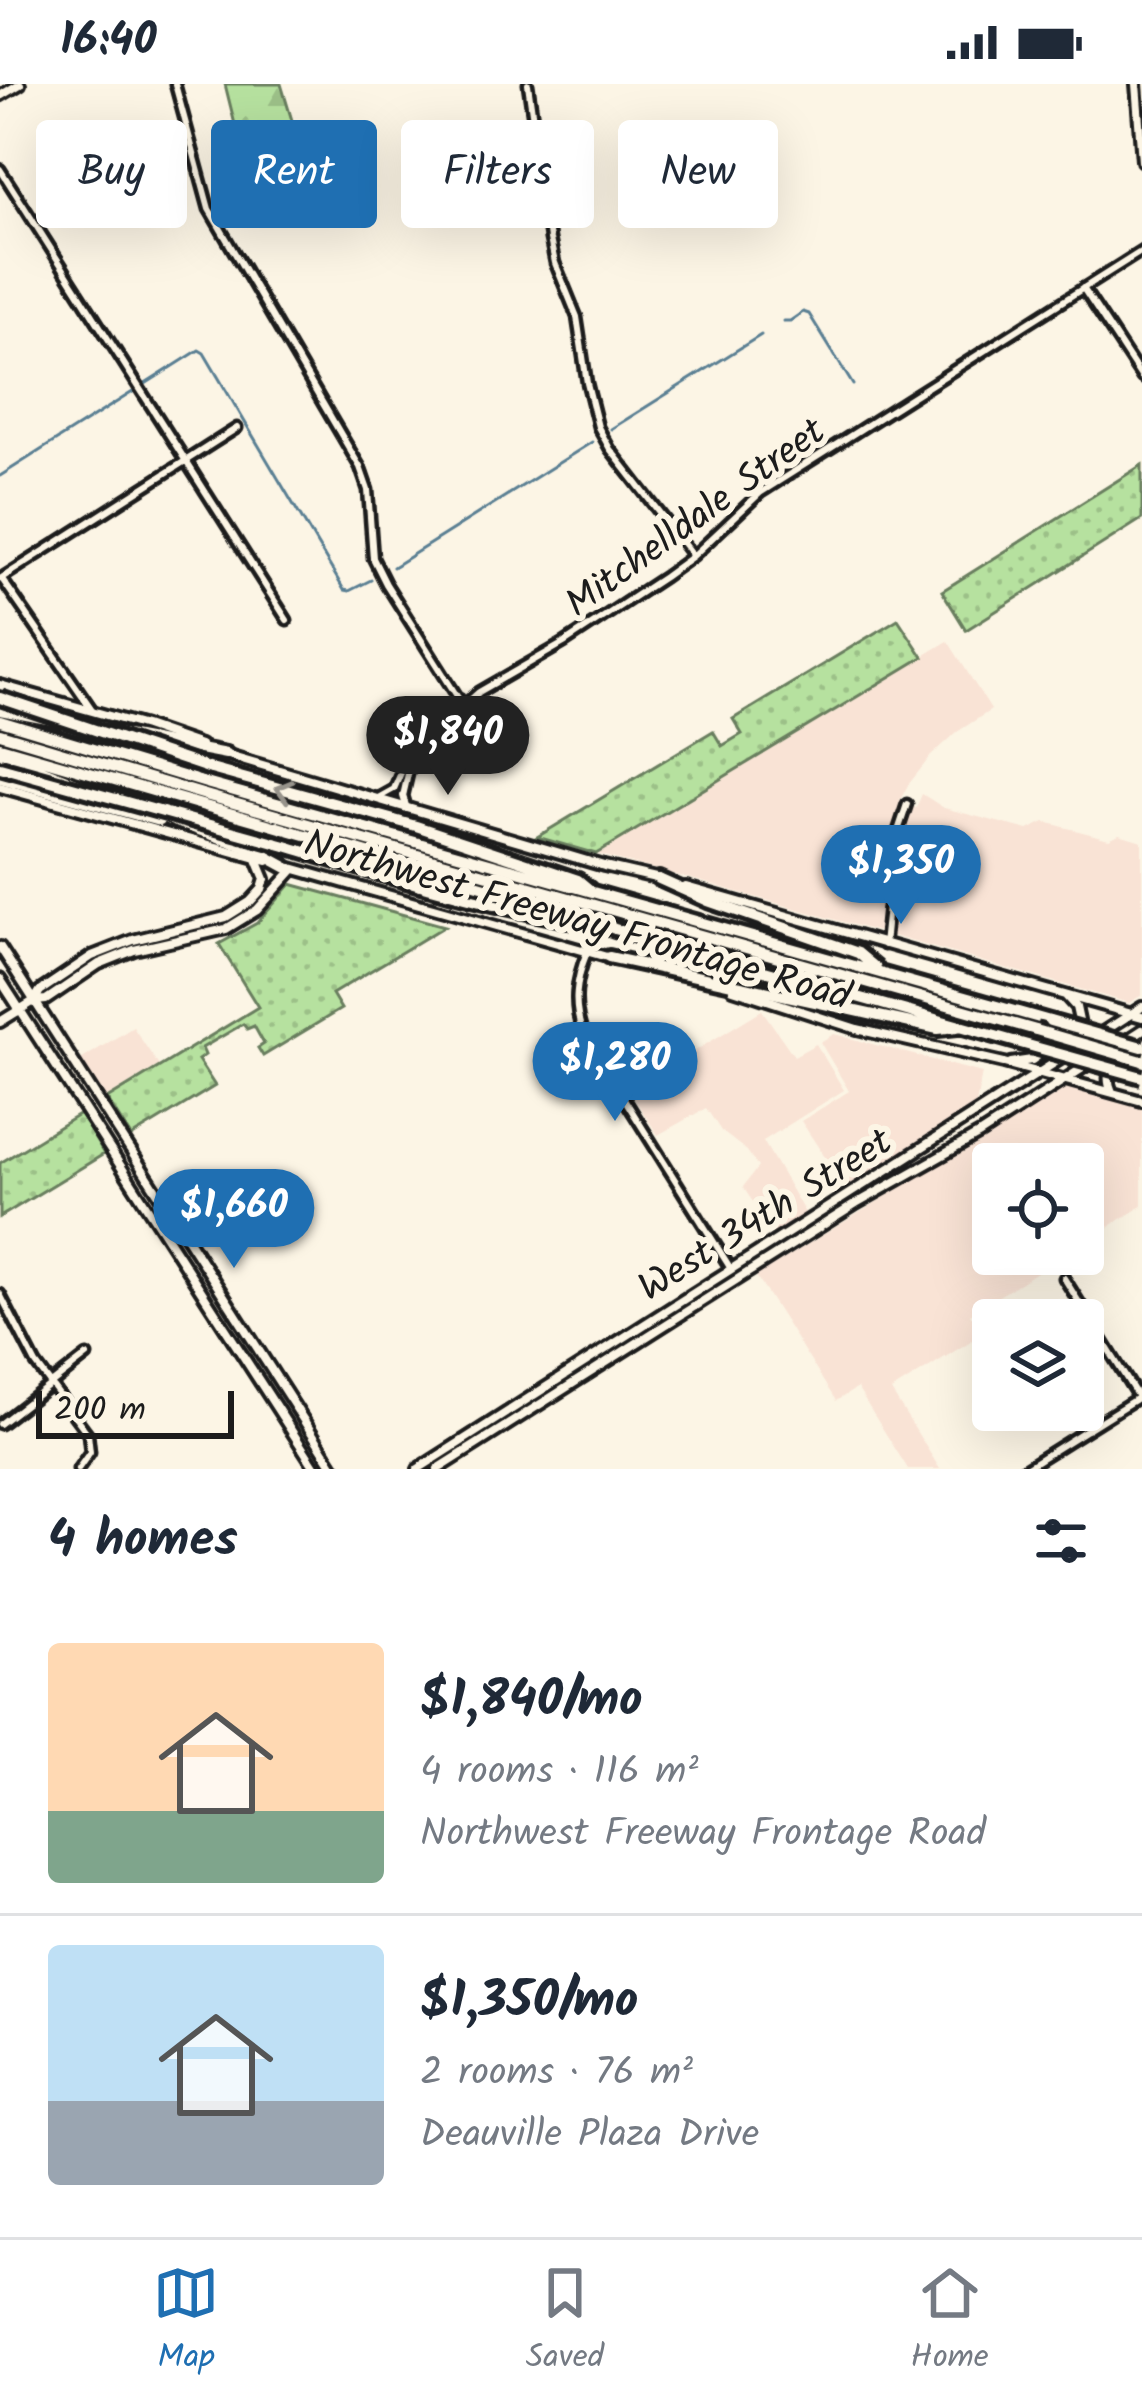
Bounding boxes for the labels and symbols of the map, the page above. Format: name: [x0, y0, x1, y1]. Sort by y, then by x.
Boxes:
street label: Mitchelldale Street: [553, 403, 840, 635]
pin: $1,840: [350, 696, 546, 798]
one-way arrow: [274, 779, 295, 804]
street label: Northwest Freeway Frontage Road: [296, 814, 859, 1030]
pin: $1,350: [803, 825, 999, 927]
pin: $1,280: [517, 1022, 713, 1124]
street label: West 34th Street: [627, 1113, 906, 1319]
pin: $1,660: [136, 1169, 332, 1271]
scale bar: [36, 1385, 234, 1438]

